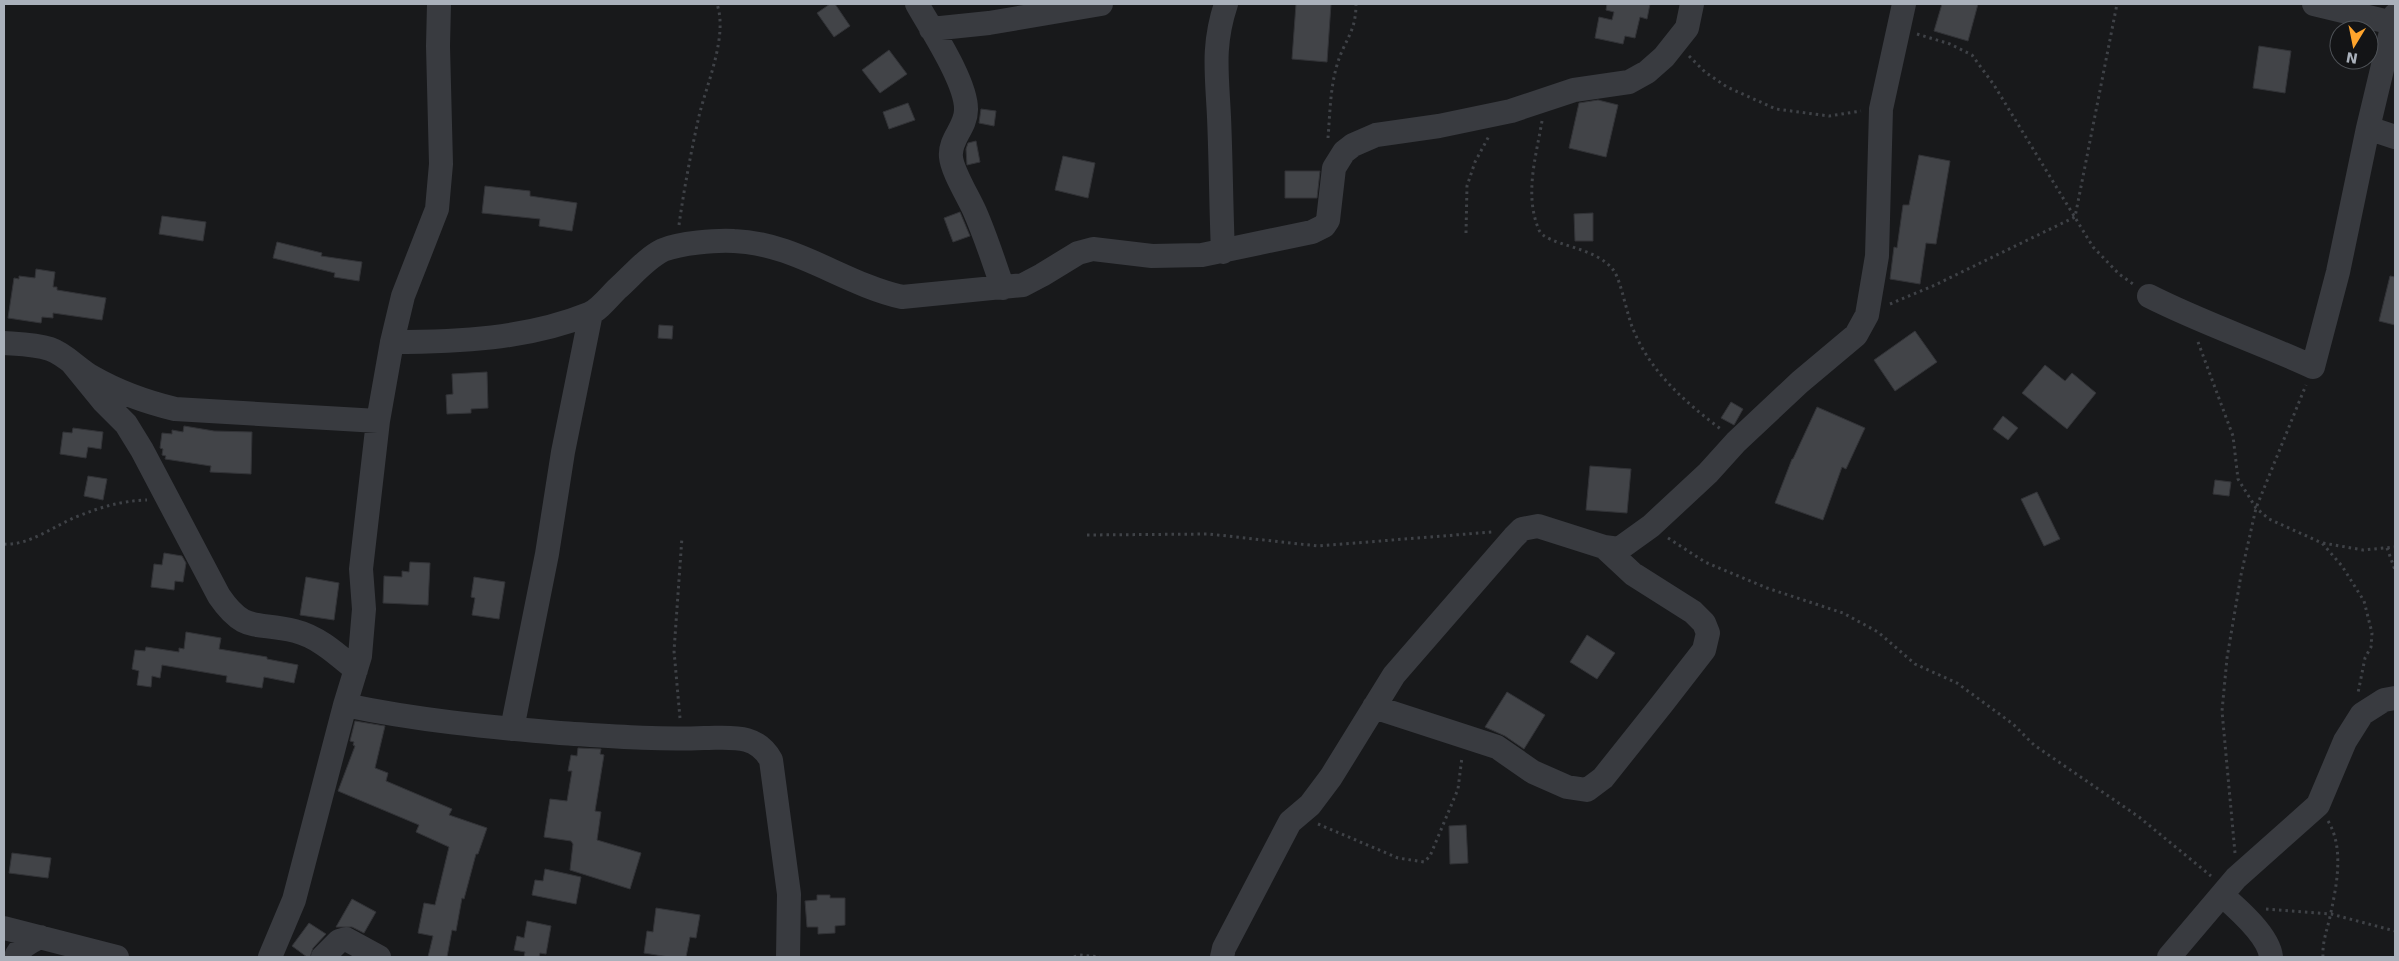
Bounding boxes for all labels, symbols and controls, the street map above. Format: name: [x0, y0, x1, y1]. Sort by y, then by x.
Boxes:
north arrow: [2329, 20, 2379, 70]
text: N: [2345, 49, 2359, 67]

